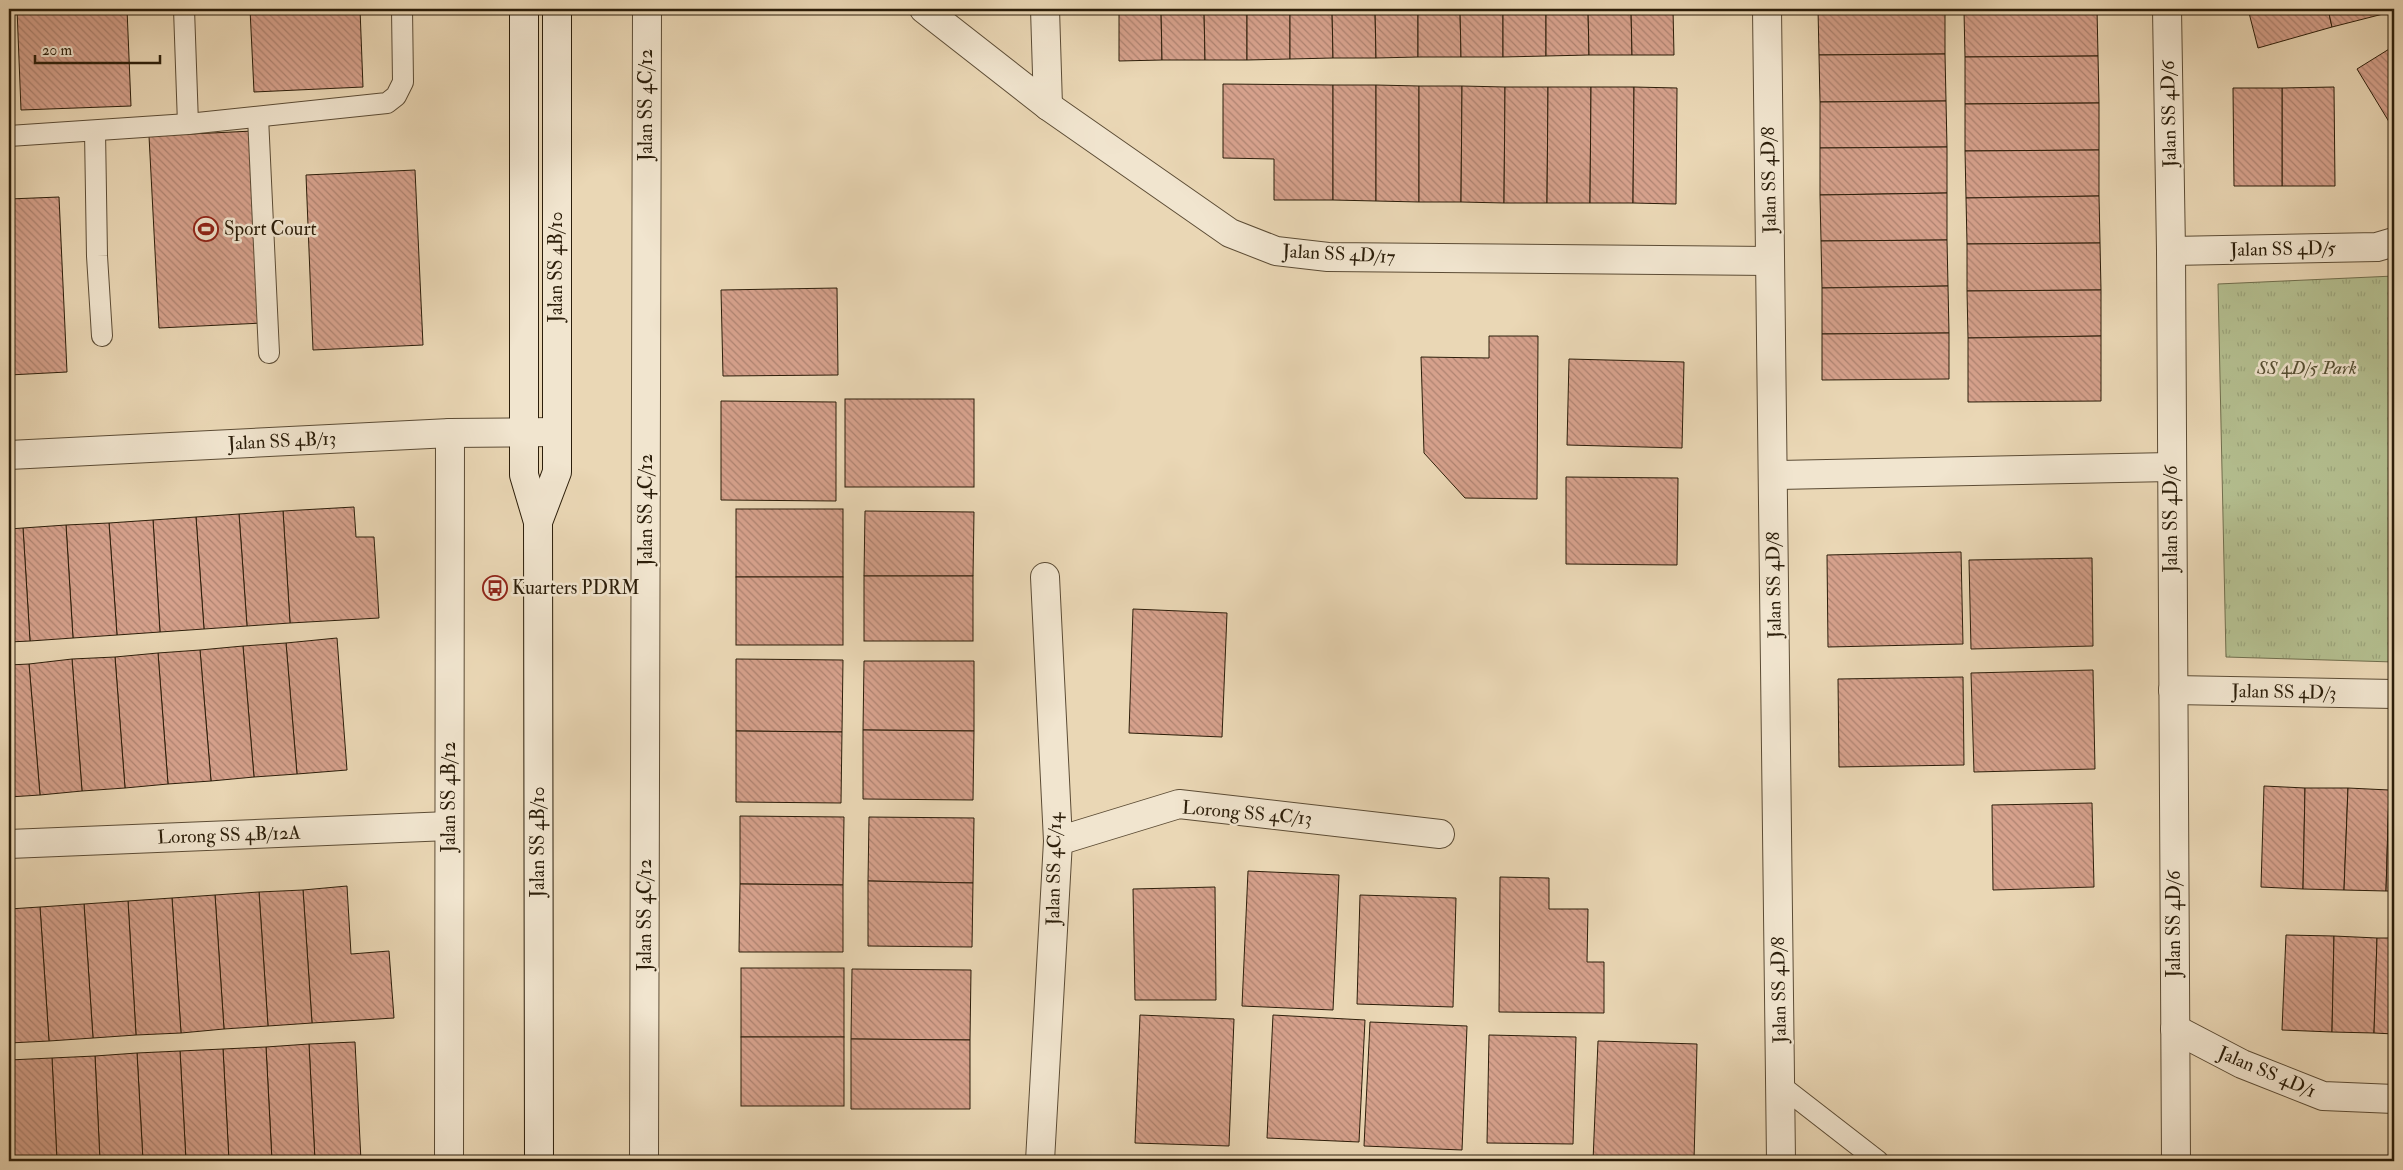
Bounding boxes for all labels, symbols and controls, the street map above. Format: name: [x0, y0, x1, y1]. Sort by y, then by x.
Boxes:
scale bar: [35, 32, 160, 64]
text: 20 m: [42, 41, 72, 60]
street label: Jalan SS 4C/12: [634, 49, 658, 162]
street label: Jalan SS 4D/6: [2156, 59, 2182, 169]
street label: Jalan SS 4D/8: [1756, 126, 1782, 234]
street label: Jalan SS 4B/10: [544, 212, 568, 323]
sports icon: Sport Court: [193, 216, 219, 242]
place label: Sport Court: [224, 217, 317, 242]
street label: Jalan SS 4D/5: [2229, 236, 2337, 262]
street label: Jalan SS 4D/17: [1281, 239, 1396, 269]
park label: SS 4D/5 Park: [2256, 356, 2357, 380]
street label: Jalan SS 4B/13: [226, 426, 337, 456]
street label: Jalan SS 4C/12: [634, 454, 658, 567]
street label: Jalan SS 4D/6: [2159, 464, 2183, 573]
street label: Jalan SS 4D/8: [1761, 531, 1787, 639]
bus stop icon: Kuarters PDRM: [482, 575, 508, 601]
place label: Kuarters PDRM: [512, 576, 640, 600]
street label: Jalan SS 4D/3: [2230, 679, 2337, 705]
street label: Jalan SS 4B/12: [437, 742, 461, 853]
street label: Jalan SS 4B/10: [526, 787, 550, 898]
street label: Lorong SS 4C/13: [1181, 795, 1313, 831]
street label: Jalan SS 4C/14: [1041, 812, 1067, 927]
street label: Lorong SS 4B/12A: [157, 821, 301, 849]
street label: Jalan SS 4C/12: [633, 859, 657, 972]
street label: Jalan SS 4D/6: [2162, 869, 2186, 978]
street label: Jalan SS 4D/8: [1766, 936, 1792, 1044]
street label: Jalan SS 4D/1: [2213, 1040, 2320, 1103]

